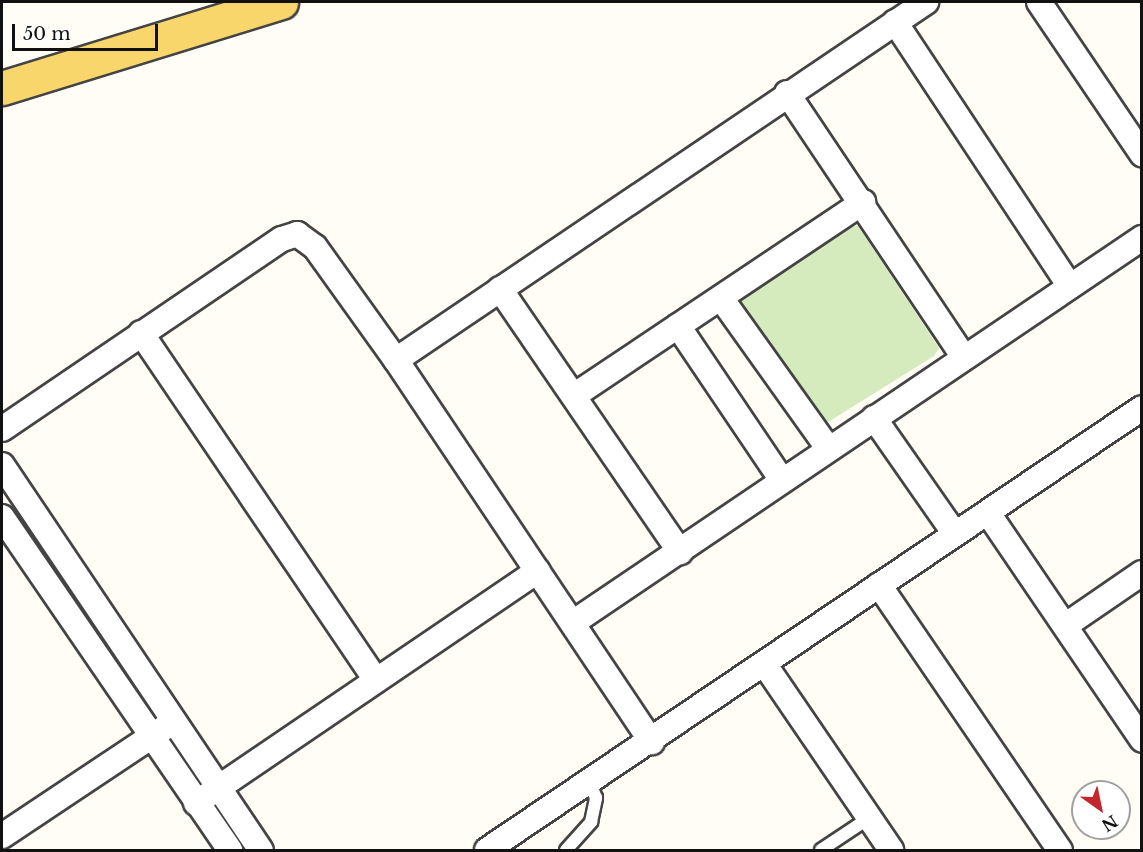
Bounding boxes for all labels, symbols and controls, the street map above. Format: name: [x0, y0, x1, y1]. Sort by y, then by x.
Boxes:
scale bar: [15, 12, 160, 50]
text: 50 m: [23, 23, 71, 45]
north arrow: [1071, 780, 1131, 840]
text: N: [1098, 811, 1121, 836]

